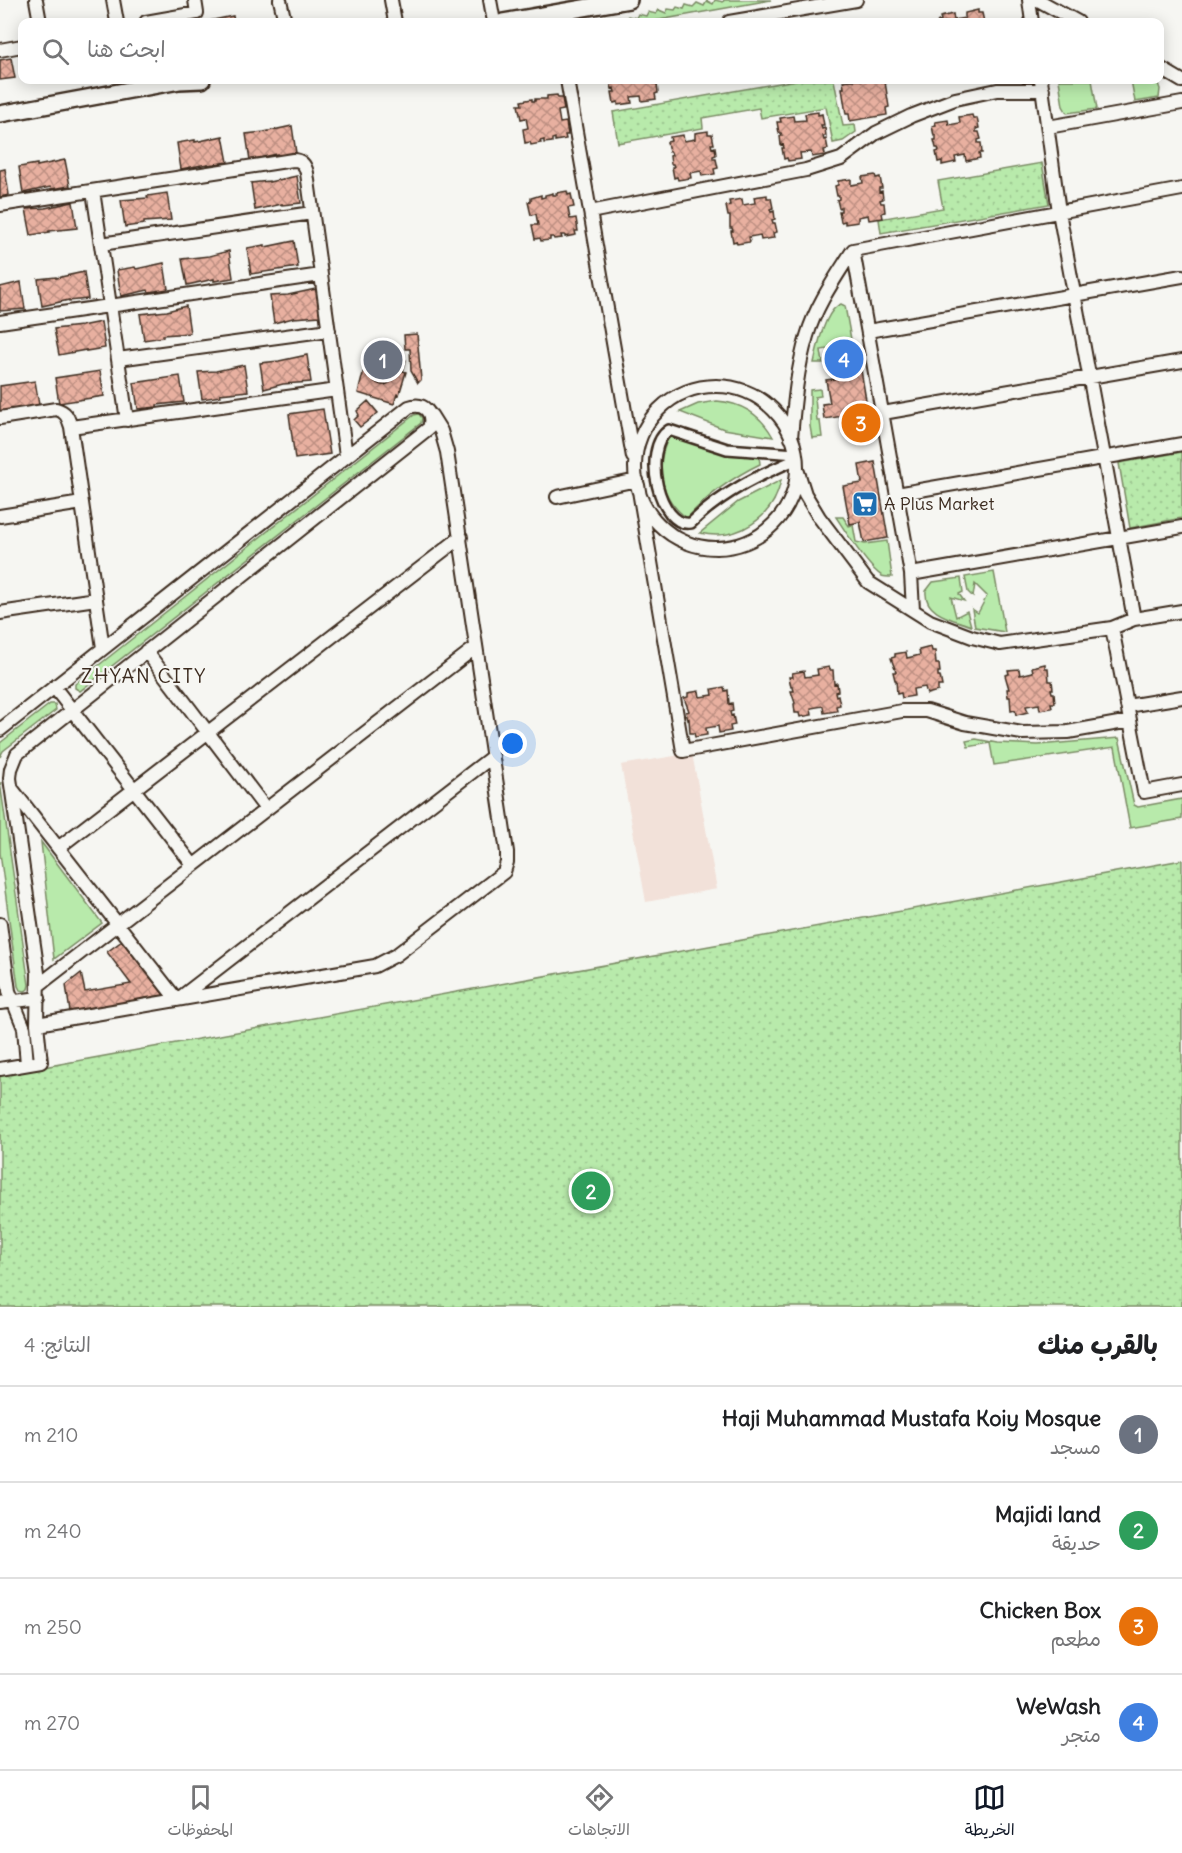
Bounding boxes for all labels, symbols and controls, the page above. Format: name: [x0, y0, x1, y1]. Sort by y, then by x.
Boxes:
search box: [18, 18, 1164, 84]
icon: search: [39, 35, 72, 68]
text: ابحث هنا: [87, 35, 166, 63]
pin: 4: [824, 336, 864, 382]
pin: 1: [364, 338, 403, 382]
pin: 3: [842, 400, 880, 446]
supermarket icon: A Plus Market: [850, 489, 880, 519]
place label: A Plus Market: [884, 492, 995, 515]
district label: ZHYAN CITY: [81, 663, 207, 688]
your location: [498, 729, 527, 758]
pin: 2: [572, 1168, 610, 1214]
text: بالقرب منك: [1038, 1328, 1158, 1361]
text: النتائج: 4: [24, 1332, 91, 1357]
text: Haji Muhammad Mustafa Koiy Mosque: [722, 1404, 1101, 1432]
text: 210 m: [24, 1422, 78, 1447]
text: 1: [1135, 1422, 1142, 1447]
text: مسجد: [1050, 1434, 1101, 1459]
text: Majidi land: [995, 1500, 1101, 1528]
text: 240 m: [24, 1518, 82, 1543]
text: 2: [1133, 1518, 1144, 1543]
text: حديقة: [1052, 1530, 1101, 1555]
text: Chicken Box: [980, 1596, 1101, 1624]
text: 250 m: [24, 1614, 82, 1639]
text: 3: [1133, 1614, 1144, 1639]
text: مطعم: [1050, 1626, 1101, 1651]
text: WeWash: [1016, 1692, 1101, 1720]
text: 270 m: [24, 1710, 80, 1735]
text: 4: [1133, 1710, 1144, 1735]
text: متجر: [1062, 1722, 1101, 1747]
tab: المحفوظات: [167, 1781, 233, 1844]
tab: الاتجاهات: [568, 1781, 630, 1844]
tab: الخريطة: [965, 1781, 1015, 1844]

